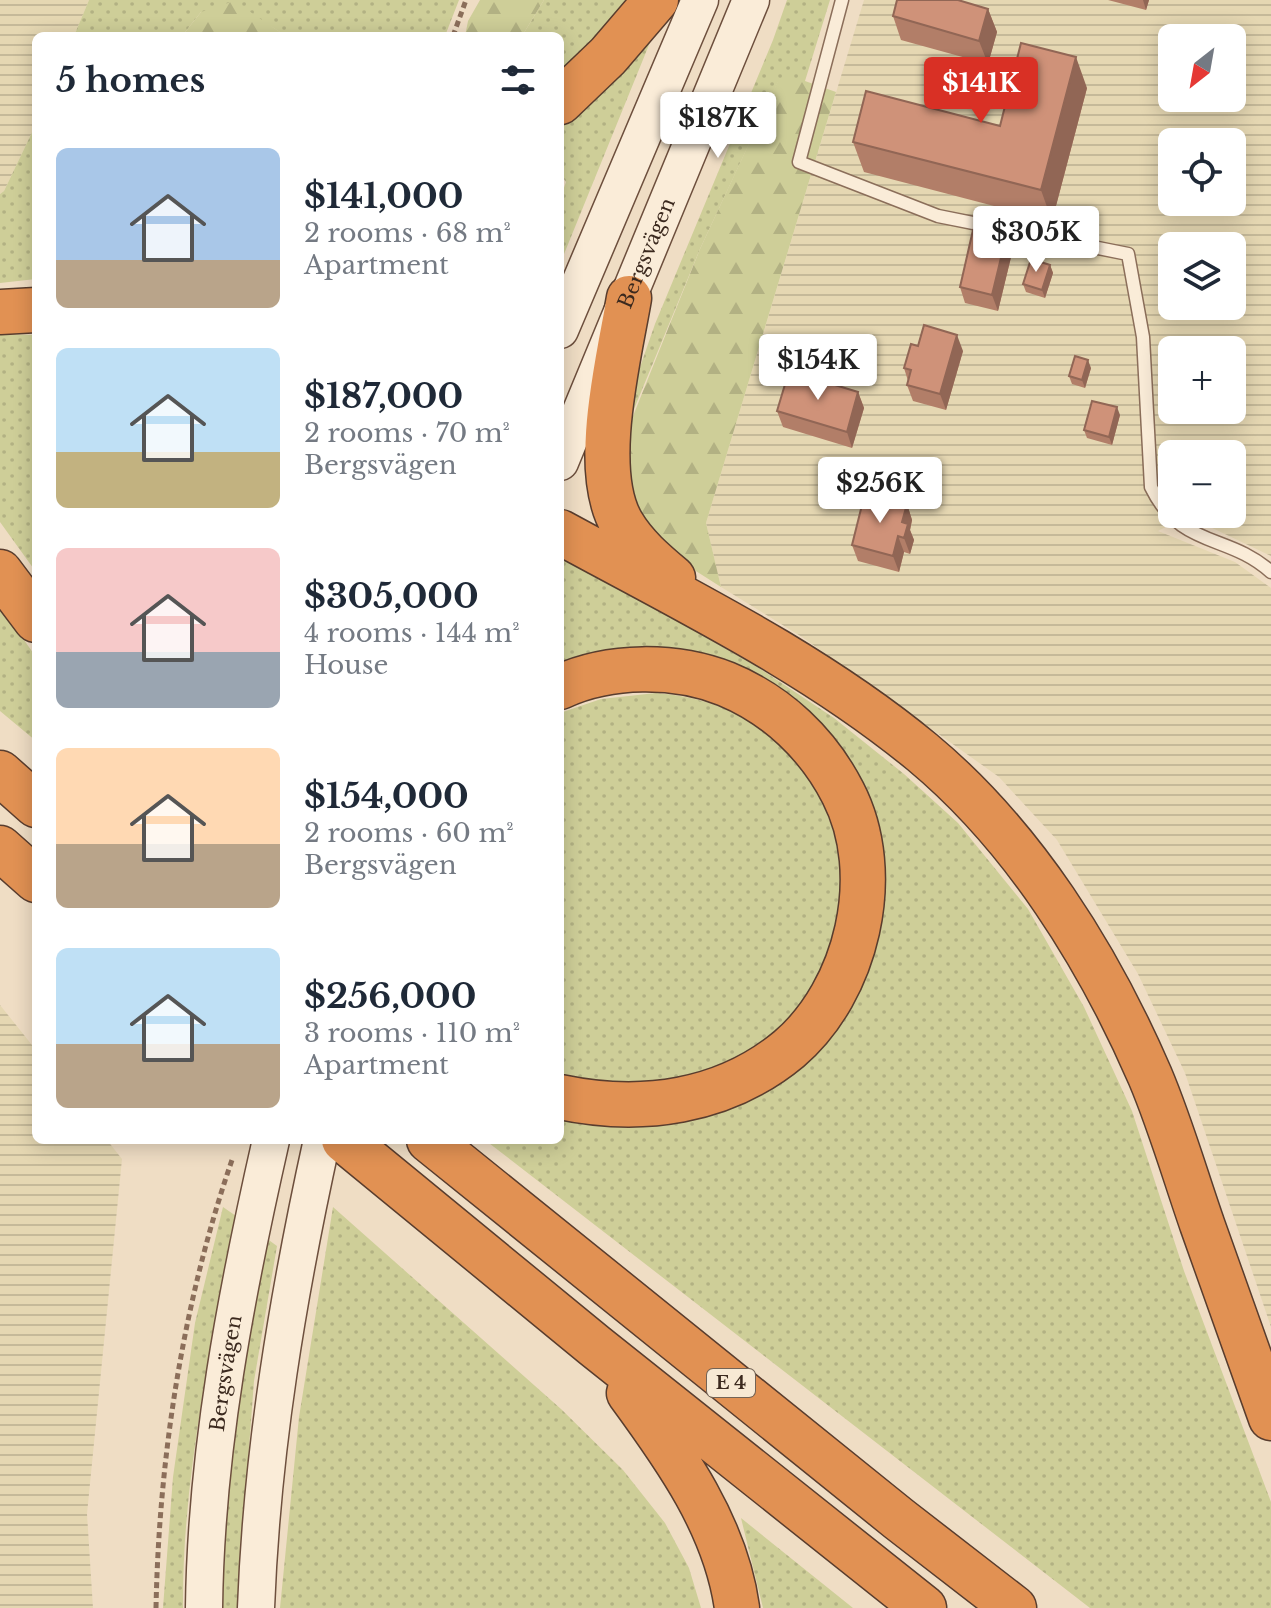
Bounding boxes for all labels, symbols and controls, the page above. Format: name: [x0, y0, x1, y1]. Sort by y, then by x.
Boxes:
north arrow: [1158, 24, 1246, 112]
map controls: [1158, 24, 1246, 528]
pin: $141K: [925, 57, 1037, 125]
icon: filters: [496, 58, 540, 102]
text: 5 homes: [56, 59, 205, 101]
text: $141K: [942, 67, 1020, 99]
pin: $187K: [662, 92, 774, 160]
text: $187K: [678, 102, 758, 134]
button: locate: [1158, 128, 1246, 216]
text: $141,000: [304, 175, 463, 217]
icon: home: [120, 180, 216, 276]
street label: Bergsvägen: [613, 194, 680, 312]
pin: $305K: [980, 206, 1092, 274]
text: $305K: [991, 216, 1081, 248]
text: 2 rooms · 68 m²: [304, 217, 511, 249]
button: layers: [1158, 232, 1246, 320]
text: Apartment: [304, 249, 449, 281]
pin: $154K: [762, 334, 874, 402]
button: +: [1158, 336, 1246, 424]
text: $154K: [777, 344, 859, 376]
text: $187,000: [304, 375, 463, 417]
icon: home: [120, 380, 216, 476]
text: 2 rooms · 70 m²: [304, 417, 510, 449]
button: −: [1158, 440, 1246, 528]
text: Bergsvägen: [304, 449, 457, 481]
pin: $256K: [824, 457, 936, 525]
text: $256K: [836, 467, 924, 499]
text: $305,000: [304, 575, 479, 617]
icon: home: [120, 580, 216, 676]
text: 4 rooms · 144 m²: [304, 617, 520, 649]
text: House: [304, 649, 388, 681]
text: $154,000: [304, 775, 469, 817]
icon: home: [120, 780, 216, 876]
text: 2 rooms · 60 m²: [304, 817, 514, 849]
text: Bergsvägen: [304, 849, 457, 881]
text: $256,000: [304, 975, 476, 1017]
icon: home: [120, 980, 216, 1076]
text: 3 rooms · 110 m²: [304, 1017, 520, 1049]
text: Apartment: [304, 1049, 449, 1081]
street label: Bergsvägen: [205, 1313, 247, 1433]
road number: E 4: [707, 1369, 755, 1397]

